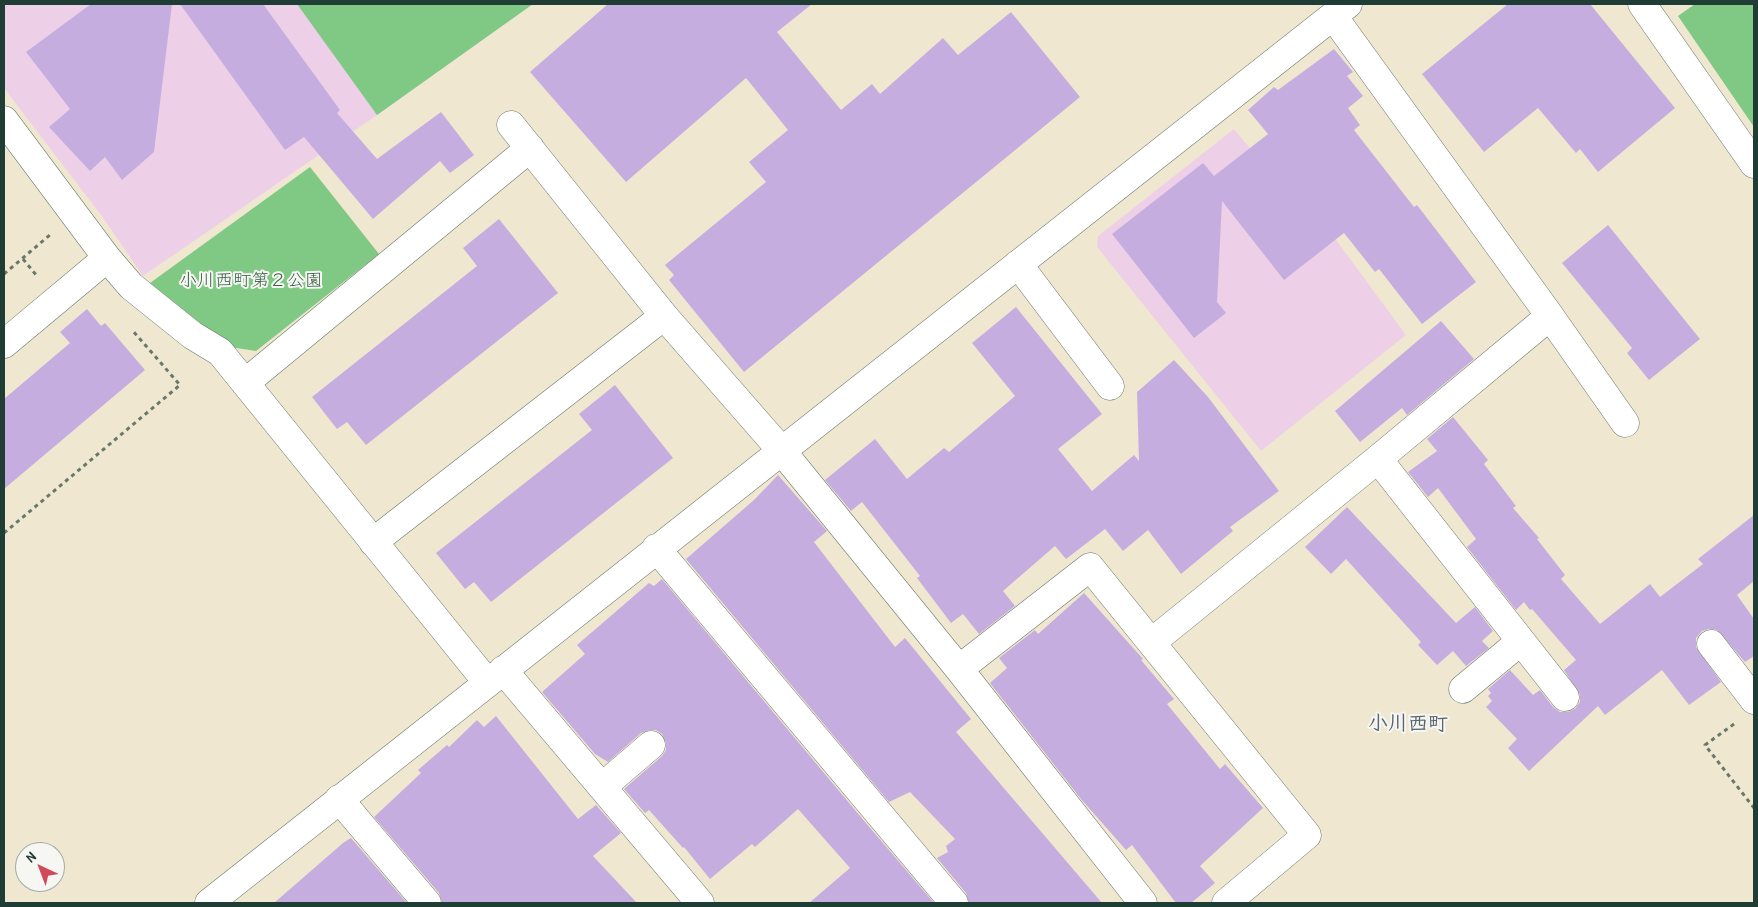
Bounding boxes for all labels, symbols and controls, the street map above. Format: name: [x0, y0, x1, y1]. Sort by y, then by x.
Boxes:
park label: 小川西町第２公園: [179, 270, 323, 292]
district label: 小川西町: [1368, 713, 1448, 737]
north arrow: [15, 842, 65, 892]
text: N: [21, 847, 39, 866]

